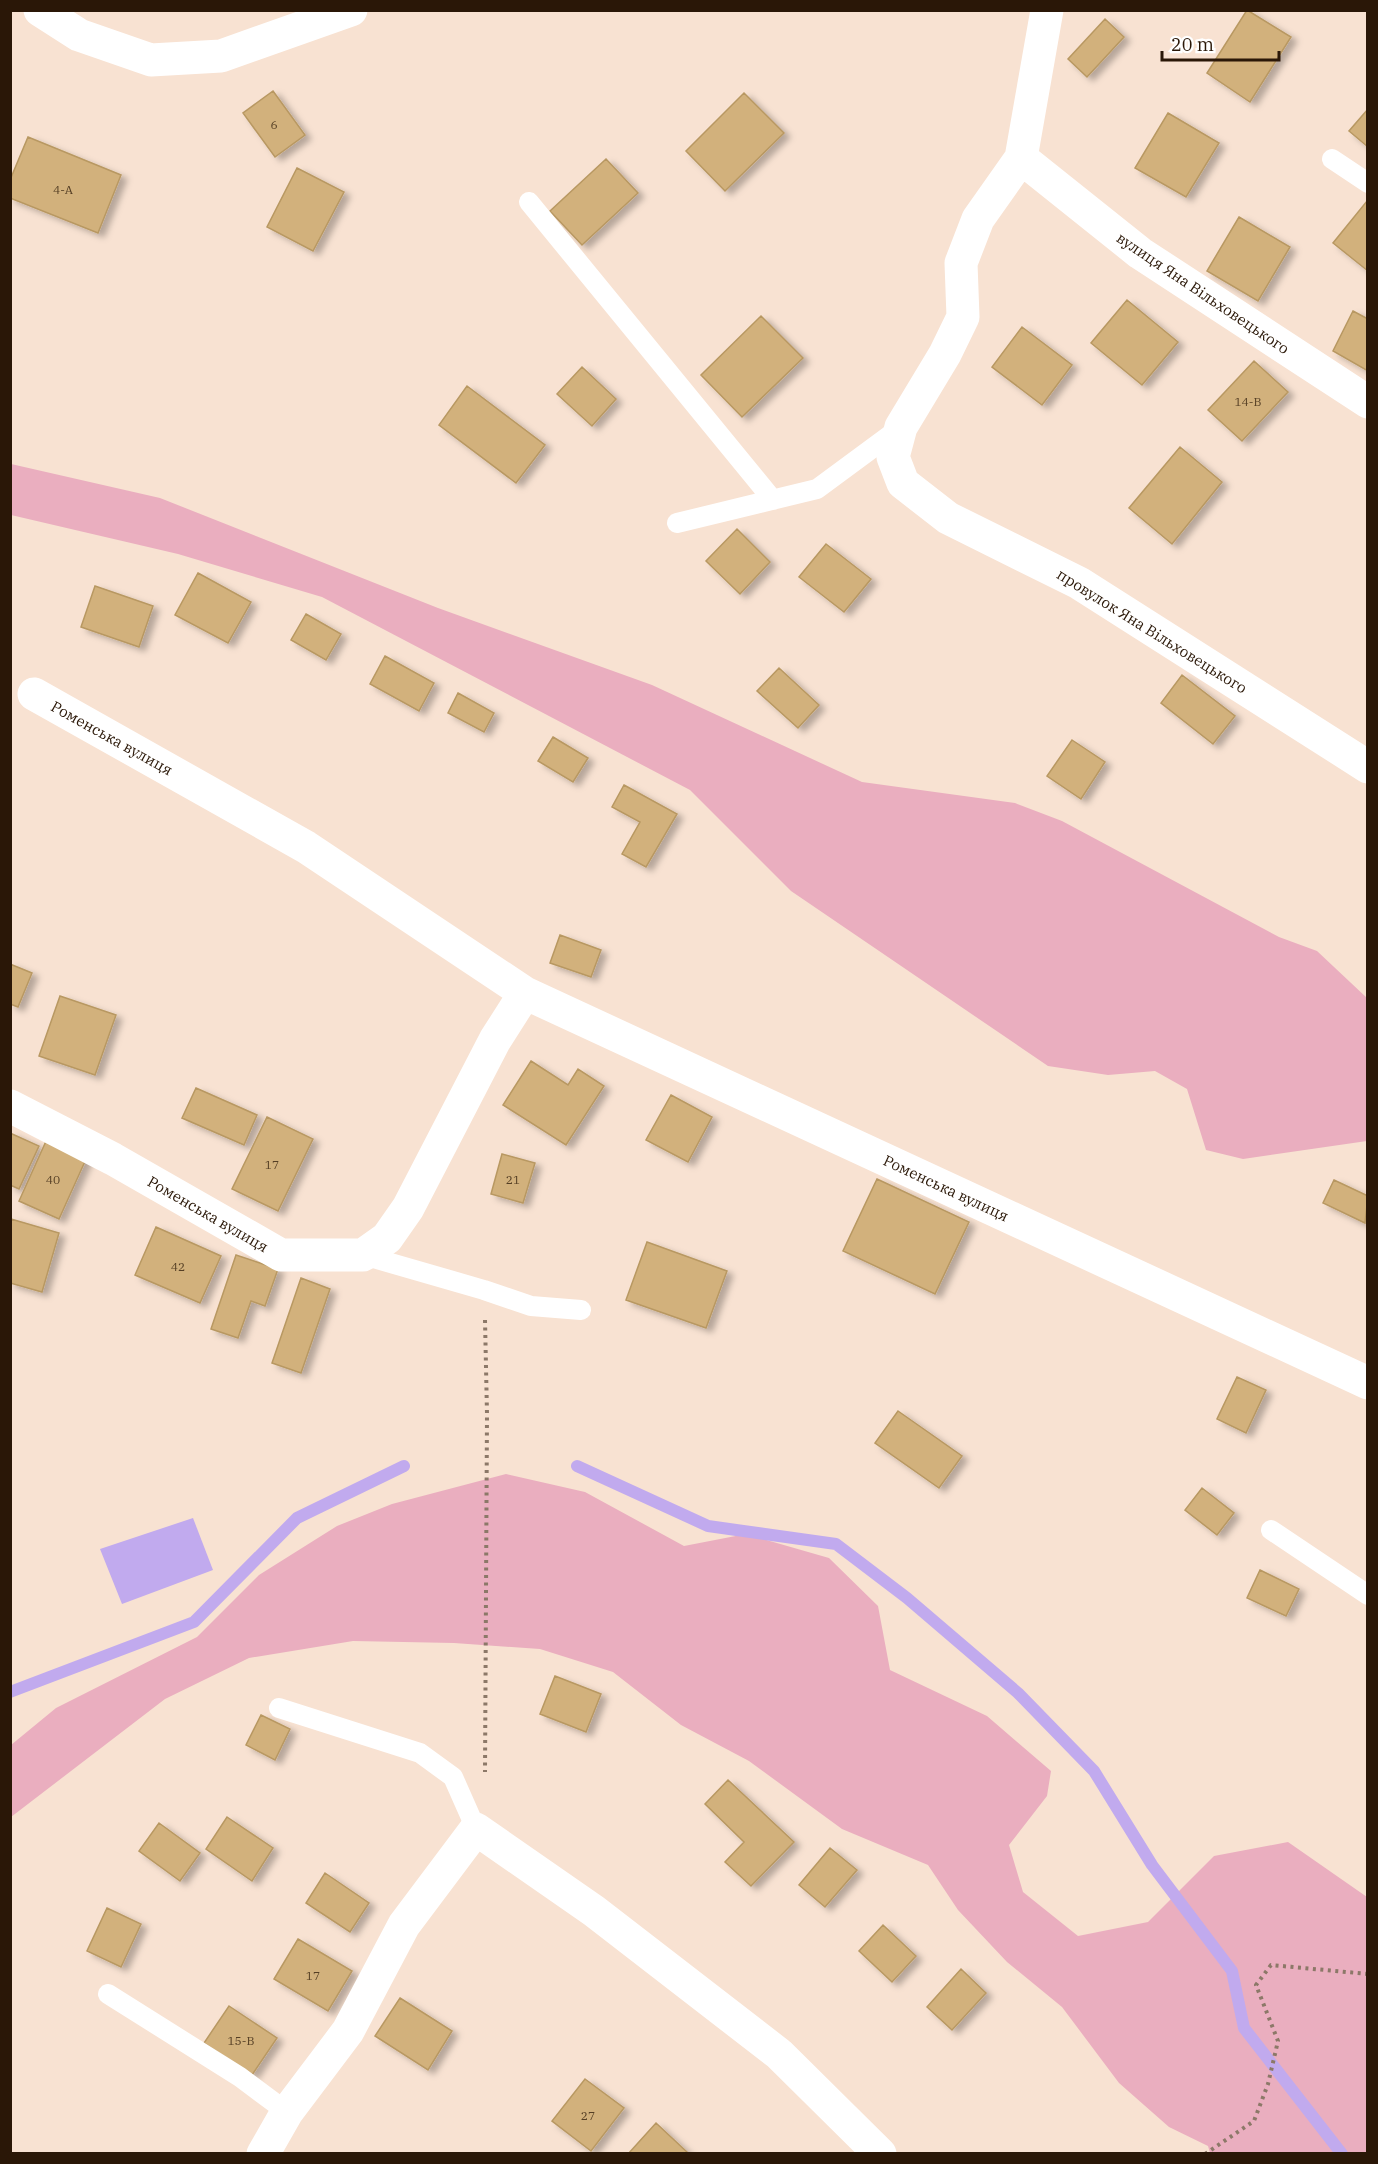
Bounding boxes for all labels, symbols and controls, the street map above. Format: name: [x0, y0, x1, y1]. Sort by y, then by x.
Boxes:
scale bar: [1162, 24, 1279, 62]
text: 20 m: [1171, 33, 1214, 56]
house number: 6: [270, 117, 278, 132]
house number: 4-А: [53, 182, 74, 197]
street label: вулиця Яна Вільховецького: [1113, 228, 1293, 358]
house number: 14-В: [1234, 394, 1262, 409]
street label: провулок Яна Вільховецького: [1053, 565, 1251, 697]
street label: Роменська вулиця: [48, 697, 176, 779]
street label: Роменська вулиця: [880, 1151, 1012, 1225]
house number: 17: [265, 1157, 279, 1172]
house number: 40: [46, 1172, 60, 1187]
street label: Роменська вулиця: [144, 1172, 272, 1256]
house number: 21: [506, 1172, 520, 1187]
house number: 42: [171, 1259, 185, 1274]
house number: 17: [306, 1968, 320, 1983]
house number: 15-В: [227, 2033, 255, 2048]
house number: 27: [581, 2108, 595, 2123]

